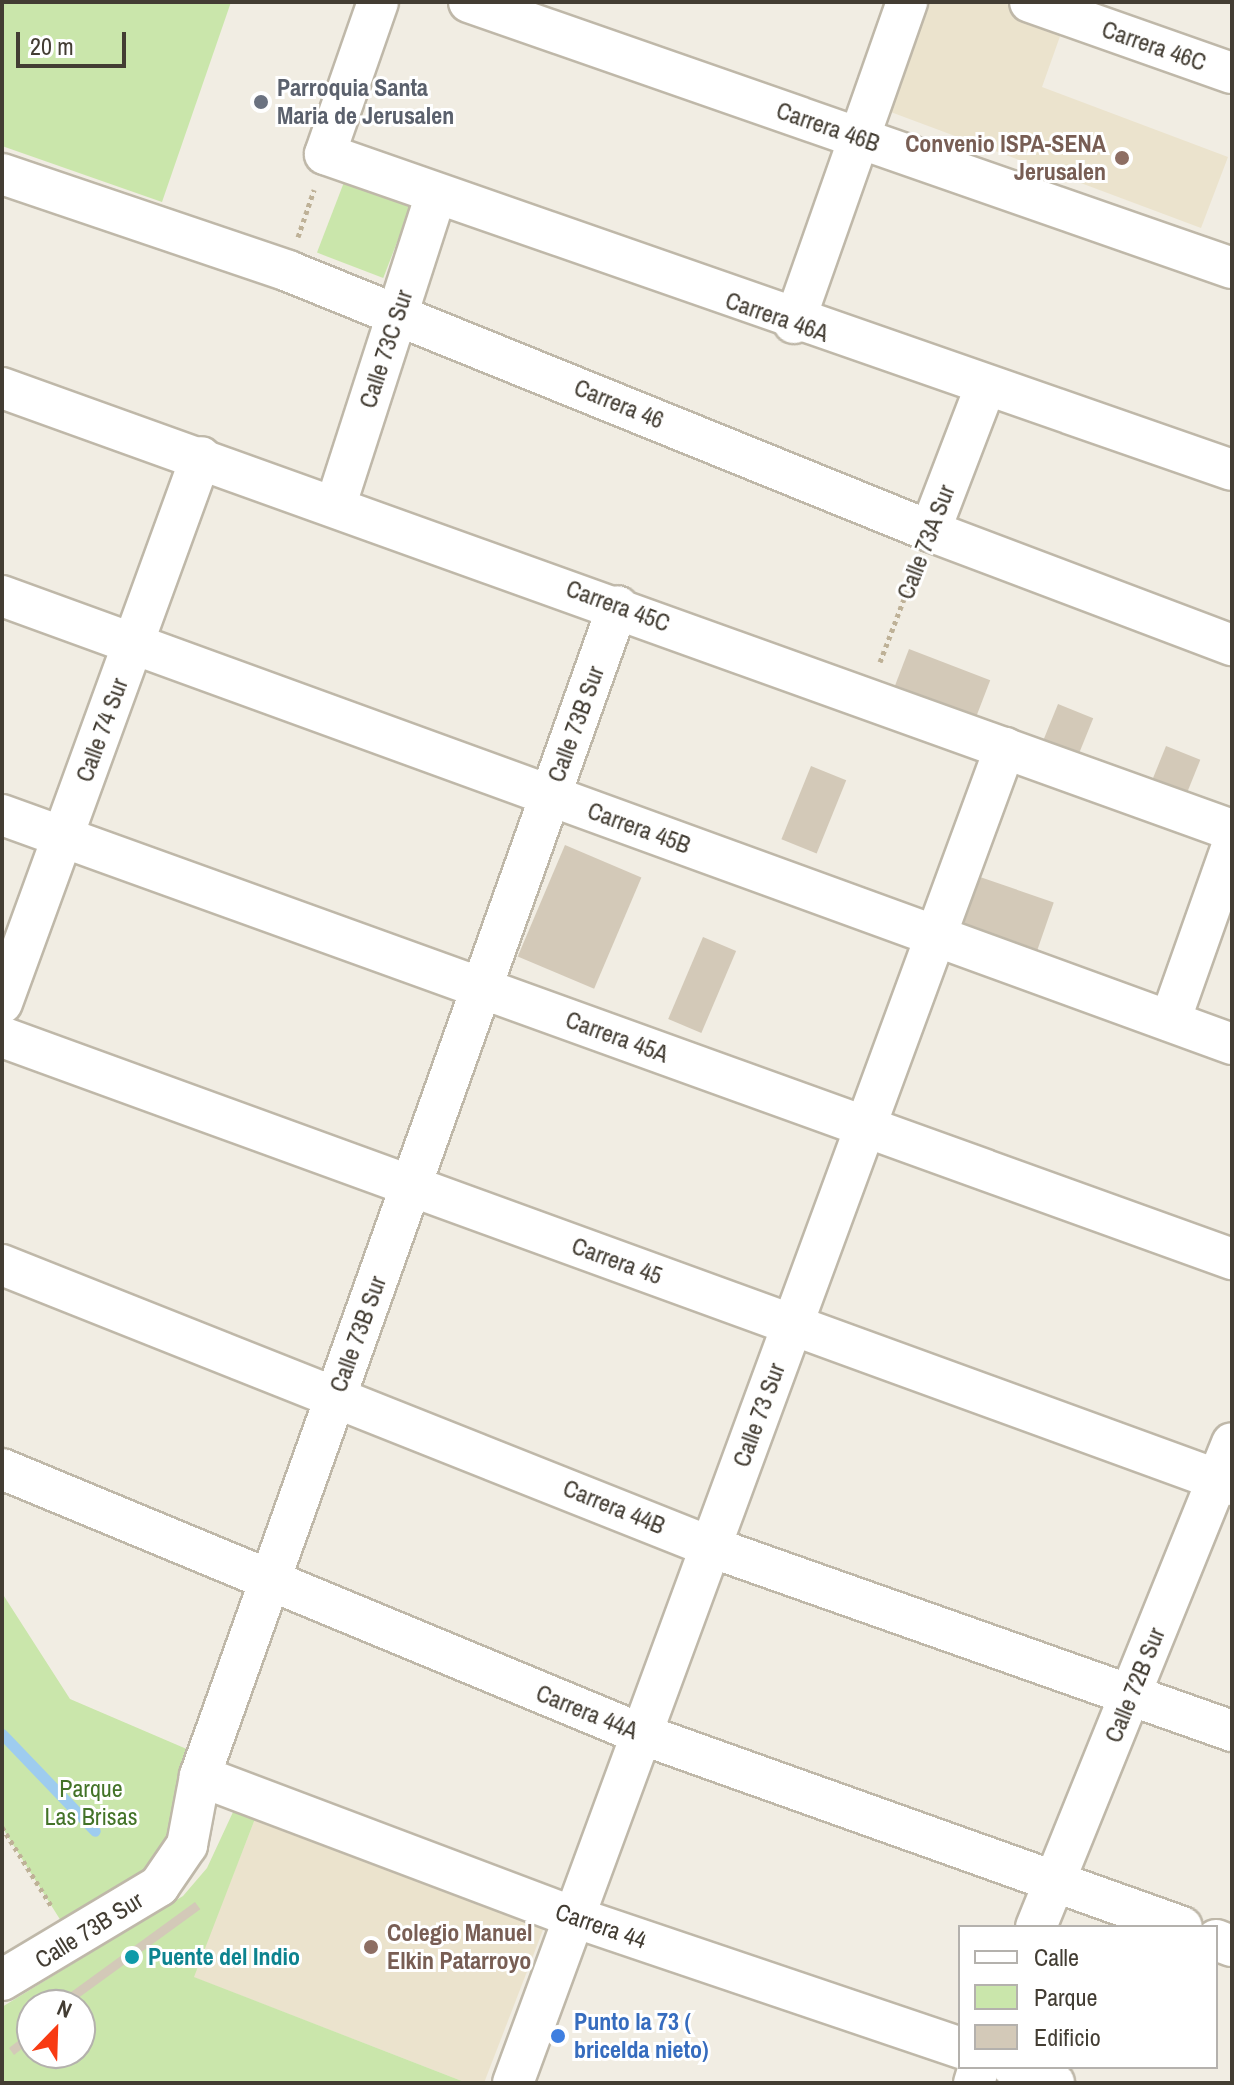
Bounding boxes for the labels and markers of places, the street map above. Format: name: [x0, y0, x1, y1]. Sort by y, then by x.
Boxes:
place label: Parroquia Santa Maria de Jerusalen: [277, 74, 454, 130]
marker: Parroquia Santa Maria de Jerusalen: [252, 93, 270, 111]
place label: Convenio ISPA-SENA Jerusalen: [905, 130, 1106, 186]
marker: Convenio ISPA-SENA Jerusalen: [1113, 149, 1131, 167]
place label: Colegio Manuel Elkin Patarroyo: [387, 1919, 532, 1975]
marker: Colegio Manuel Elkin Patarroyo: [362, 1938, 380, 1956]
place label: Puente del Indio: [148, 1943, 300, 1971]
marker: Puente del Indio: [123, 1948, 141, 1966]
place label: Punto la 73 ( bricelda nieto): [574, 2008, 709, 2064]
marker: Punto la 73 ( bricelda nieto): [549, 2027, 567, 2045]

